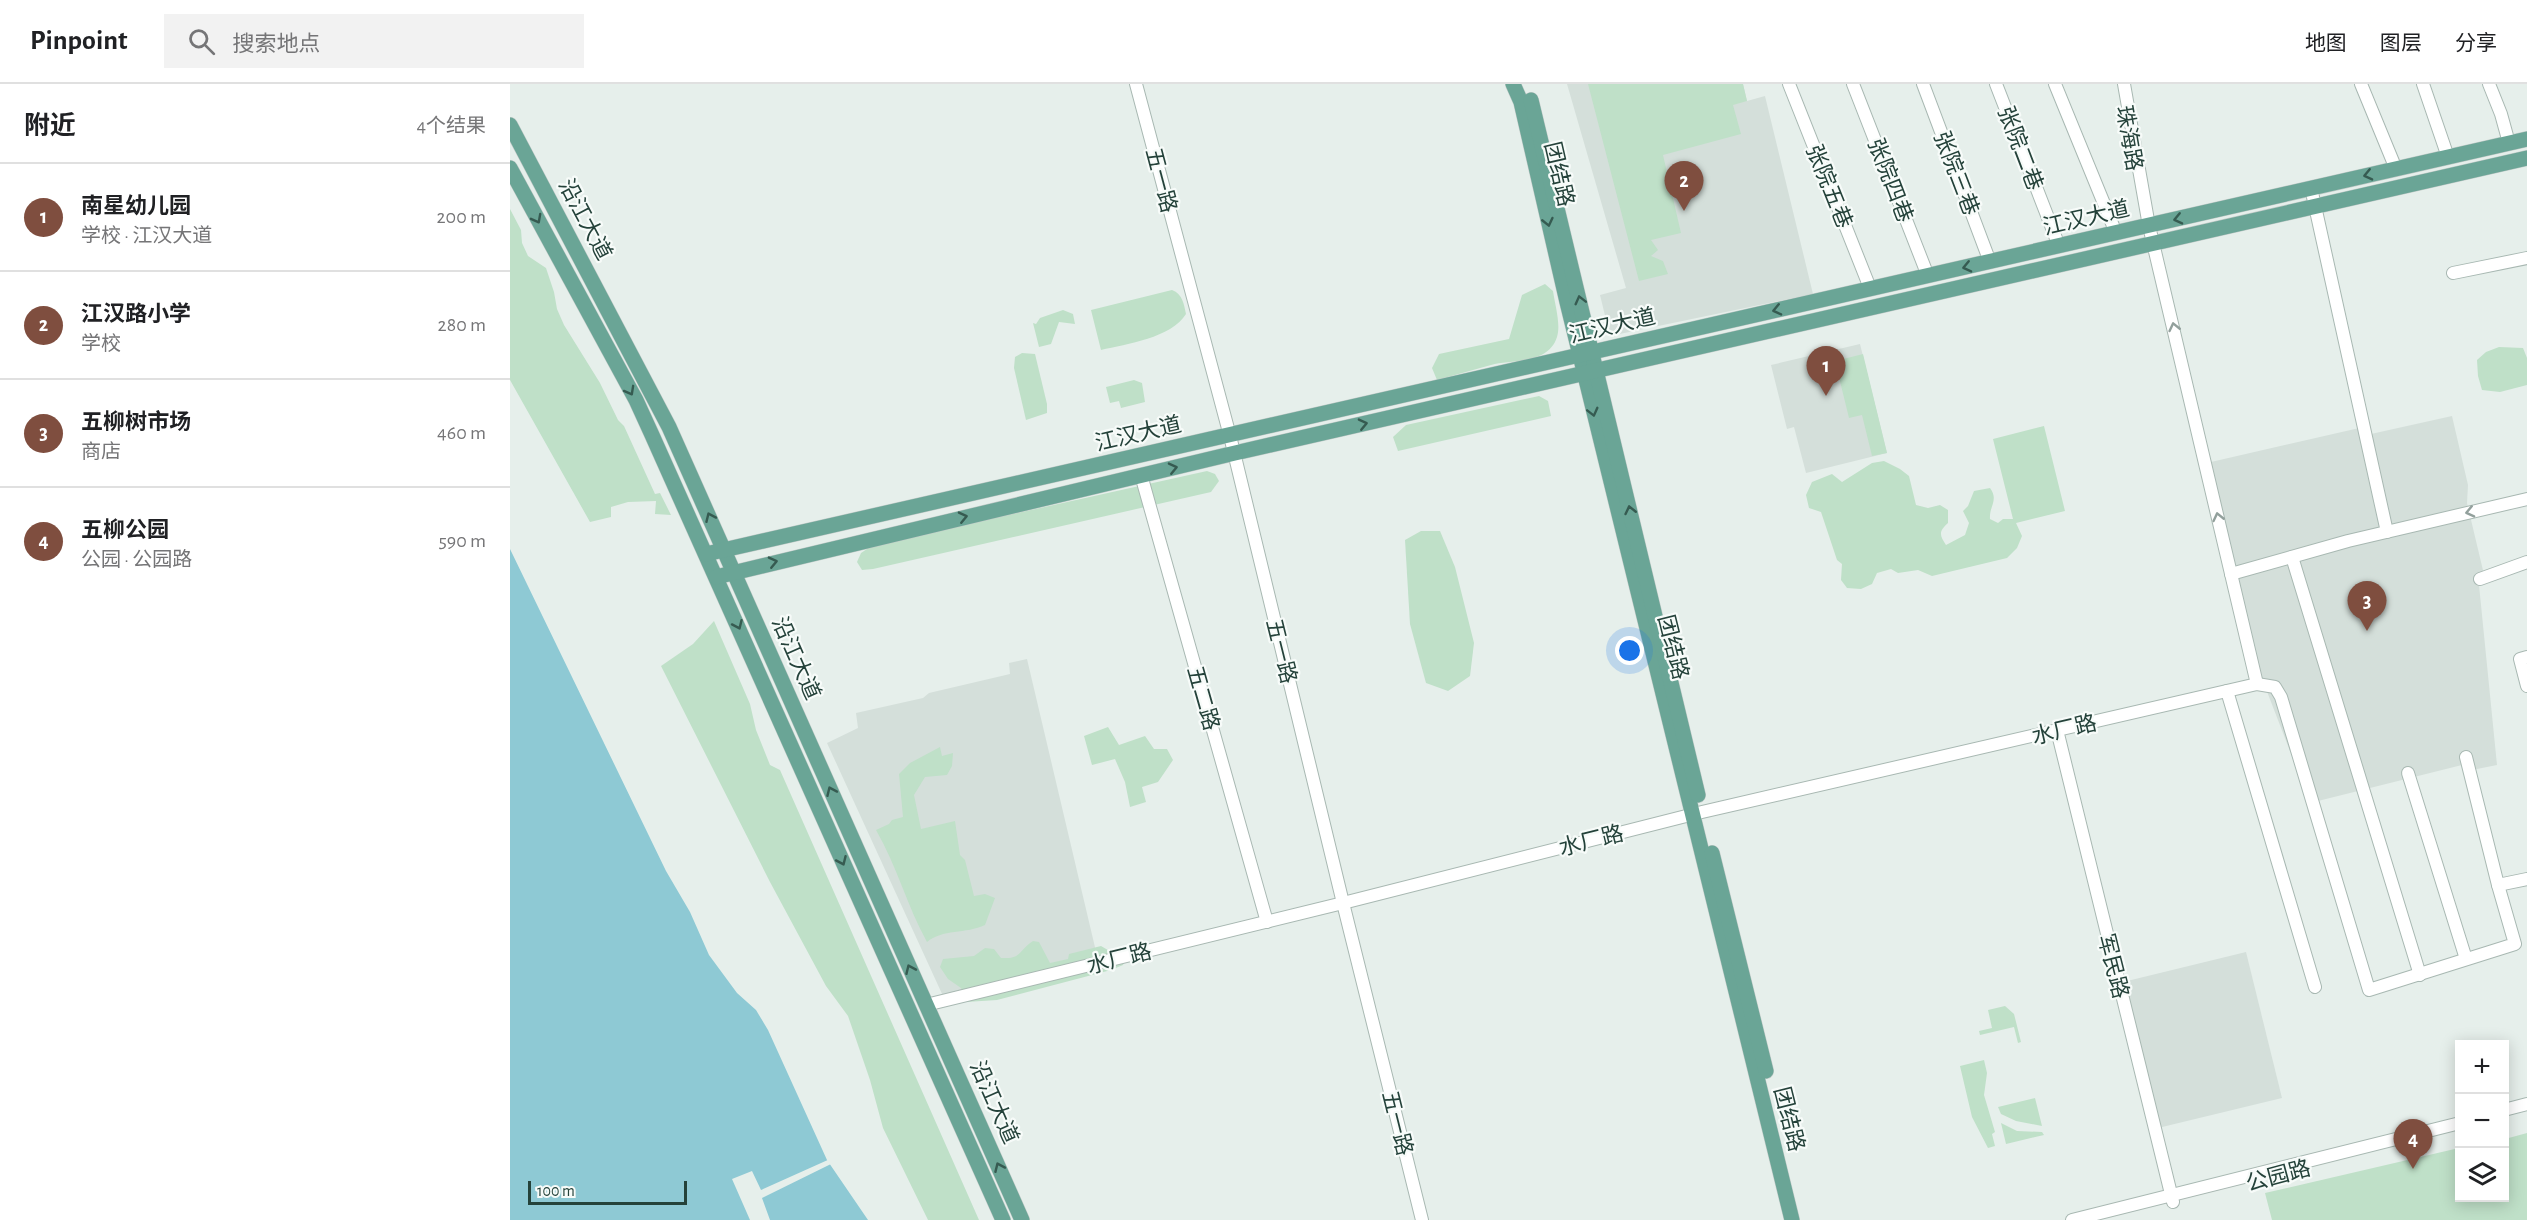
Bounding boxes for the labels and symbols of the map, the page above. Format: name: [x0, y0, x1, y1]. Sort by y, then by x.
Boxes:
street label: 张院二巷: [1994, 103, 2047, 193]
street label: 珠海路: [2112, 104, 2147, 173]
street label: 张院三巷: [1930, 128, 1983, 218]
street label: 张院四巷: [1864, 135, 1917, 225]
street label: 团结路: [1541, 139, 1578, 209]
street label: 张院五巷: [1802, 141, 1857, 231]
street label: 五一路: [1142, 145, 1181, 215]
pin: 2: [1664, 162, 1704, 211]
one-way arrow: [2363, 168, 2373, 181]
street label: 沿江大道: [555, 175, 616, 263]
street label: 江汉大道: [2041, 196, 2132, 239]
one-way arrow: [2173, 212, 2183, 225]
one-way arrow: [530, 213, 542, 224]
one-way arrow: [1541, 217, 1554, 227]
one-way arrow: [1962, 260, 1972, 273]
one-way arrow: [1575, 295, 1588, 305]
one-way arrow: [1772, 303, 1782, 316]
street label: 江汉大道: [1567, 304, 1658, 347]
one-way arrow: [2168, 322, 2181, 332]
pin: 1: [1806, 346, 1846, 396]
one-way arrow: [623, 384, 635, 395]
one-way arrow: [1586, 406, 1599, 416]
street label: 江汉大道: [1093, 412, 1184, 455]
one-way arrow: [1358, 418, 1368, 431]
one-way arrow: [1168, 462, 1178, 475]
one-way arrow: [1625, 505, 1638, 515]
one-way arrow: [2465, 505, 2475, 518]
one-way arrow: [957, 511, 967, 524]
one-way arrow: [705, 512, 717, 523]
one-way arrow: [2212, 512, 2225, 522]
one-way arrow: [768, 556, 778, 569]
pin: 3: [2348, 582, 2386, 631]
street label: 团结路: [1654, 612, 1693, 682]
street label: 沿江大道: [768, 613, 825, 703]
street label: 五一路: [1262, 616, 1301, 686]
one-way arrow: [730, 619, 742, 630]
your location: [1615, 636, 1644, 665]
street label: 五二路: [1183, 663, 1224, 733]
street label: 水厂路: [2029, 711, 2099, 748]
one-way arrow: [826, 787, 838, 798]
street label: 水厂路: [1556, 821, 1626, 860]
one-way arrow: [835, 855, 847, 866]
street label: 军民路: [2094, 931, 2133, 1001]
street label: 水厂路: [1084, 939, 1154, 978]
one-way arrow: [906, 965, 918, 976]
street label: 沿江大道: [966, 1057, 1023, 1147]
street label: 团结路: [1770, 1084, 1809, 1154]
street label: 五一路: [1378, 1088, 1417, 1158]
pin: 4: [2394, 1120, 2432, 1169]
street label: 公园路: [2243, 1156, 2313, 1195]
one-way arrow: [994, 1162, 1006, 1173]
scale bar: [528, 1178, 687, 1206]

